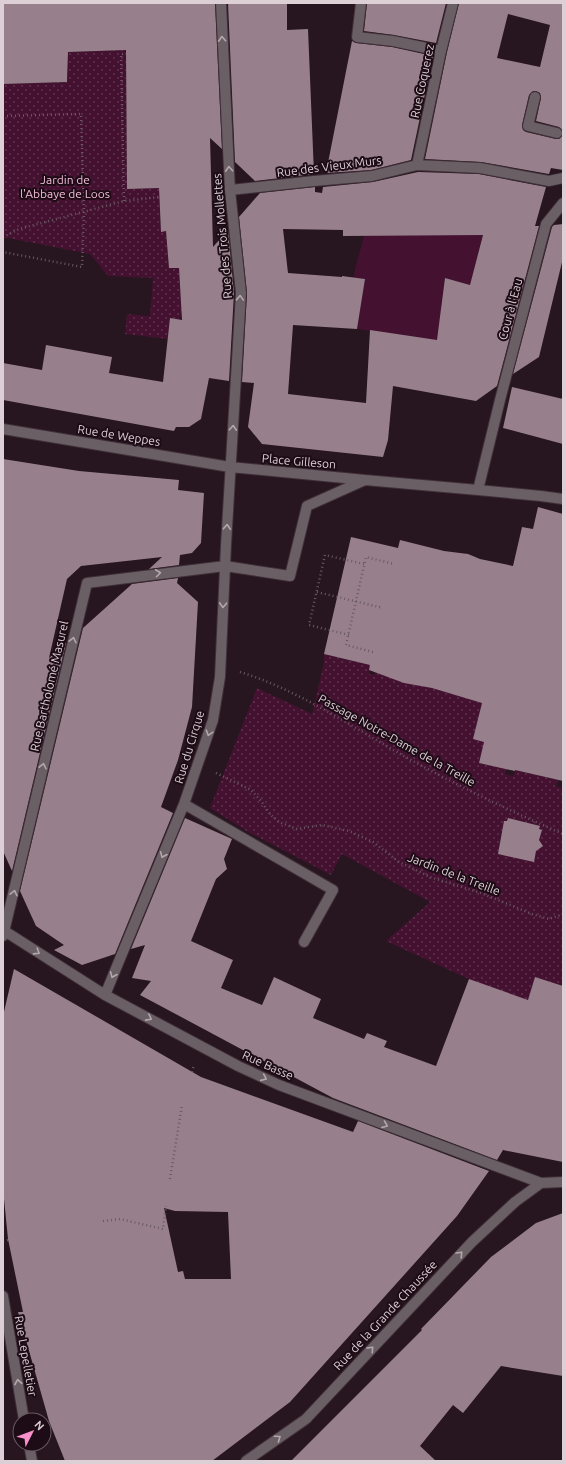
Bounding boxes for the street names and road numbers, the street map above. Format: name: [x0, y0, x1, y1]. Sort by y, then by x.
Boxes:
street label: Rue Coquerez: [408, 42, 436, 119]
street label: Rue des Vieux Murs: [276, 153, 382, 179]
street label: Rue des Trois Mollettes: [210, 173, 234, 299]
street label: Cour à l'Eau: [496, 277, 524, 341]
street label: Rue de Weppes: [77, 422, 161, 448]
street label: Place Gilleson: [261, 451, 337, 471]
street label: Rue Bartholomé Masurel: [28, 620, 70, 752]
street label: Passage Notre-Dame de la Treille: [316, 691, 478, 789]
street label: Rue du Cirque: [172, 709, 206, 785]
street label: Jardin de la Treille: [406, 850, 502, 898]
street label: Rue Basse: [240, 1048, 296, 1082]
street label: Rue de la Grande Chaussée: [331, 1258, 439, 1372]
street label: Rue Lepelletier: [12, 1315, 40, 1398]

